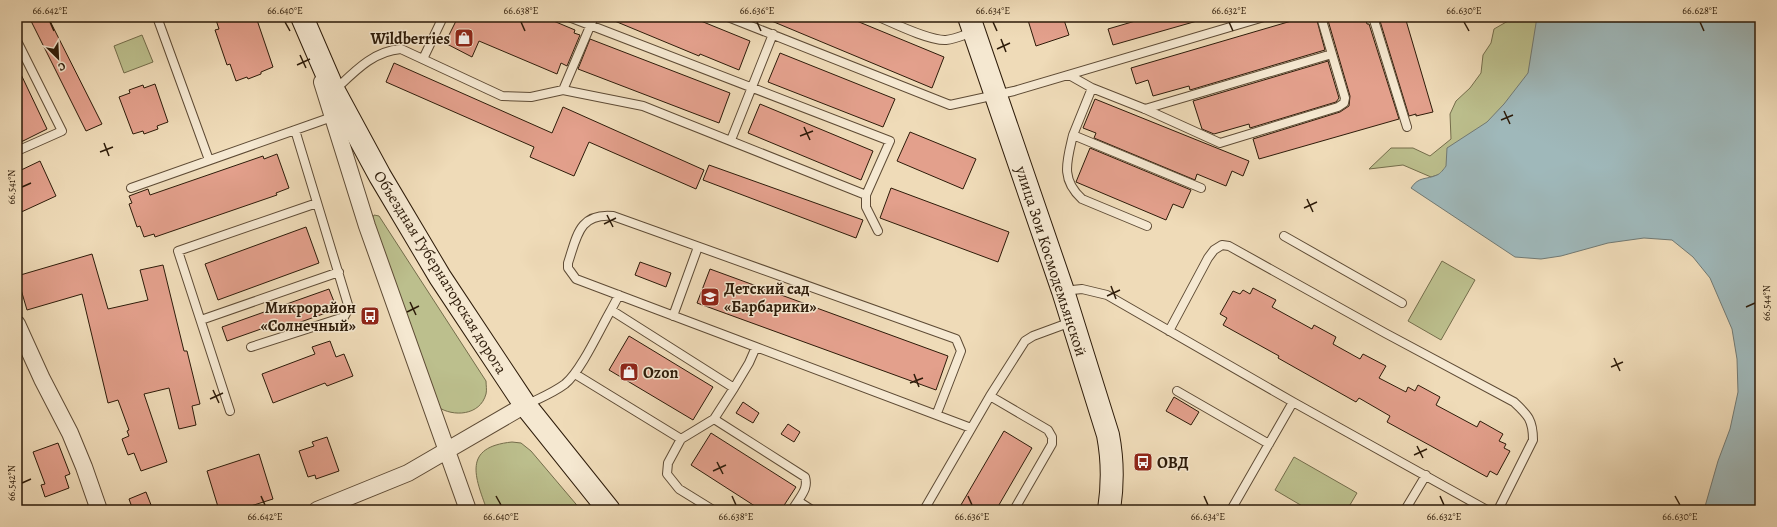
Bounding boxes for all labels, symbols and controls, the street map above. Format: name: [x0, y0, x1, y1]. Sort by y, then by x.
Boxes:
text: 66.642°E: [32, 4, 68, 17]
text: 66.640°E: [267, 4, 303, 17]
text: 66.638°E: [504, 4, 539, 17]
text: 66.636°E: [740, 4, 774, 17]
text: 66.634°E: [976, 4, 1010, 17]
text: 66.632°E: [1212, 4, 1246, 17]
text: 66.630°E: [1446, 4, 1482, 17]
text: 66.628°E: [1682, 4, 1718, 17]
shop icon: Wildberries: [453, 27, 475, 49]
place label: Wildberries: [370, 28, 450, 50]
north arrow: [38, 38, 78, 78]
text: С: [56, 58, 68, 75]
street label: улица Зои Космодемьянской: [1010, 162, 1092, 359]
street label: Объездная Губернаторская дорога: [368, 167, 512, 379]
text: 66.541°N: [5, 170, 18, 204]
place label: Детский сад «Барбарики»: [724, 278, 817, 318]
text: 66.544°N: [1760, 285, 1773, 321]
school or university icon: Детский сад «Барбарики»: [699, 286, 721, 308]
place label: Микрорайон «Солнечный»: [261, 297, 356, 337]
bus stop icon: Микрорайон «Солнечный»: [359, 305, 381, 327]
shop icon: Ozon: [618, 361, 640, 383]
place label: Ozon: [643, 362, 678, 384]
bus stop icon: ОВД: [1132, 451, 1154, 473]
place label: ОВД: [1157, 452, 1189, 474]
text: 66.542°N: [5, 465, 18, 501]
text: 66.642°E: [247, 510, 283, 523]
text: 66.640°E: [483, 510, 519, 523]
text: 66.638°E: [719, 510, 754, 523]
text: 66.636°E: [955, 510, 989, 523]
text: 66.634°E: [1191, 510, 1225, 523]
text: 66.632°E: [1427, 510, 1461, 523]
text: 66.630°E: [1662, 510, 1698, 523]

